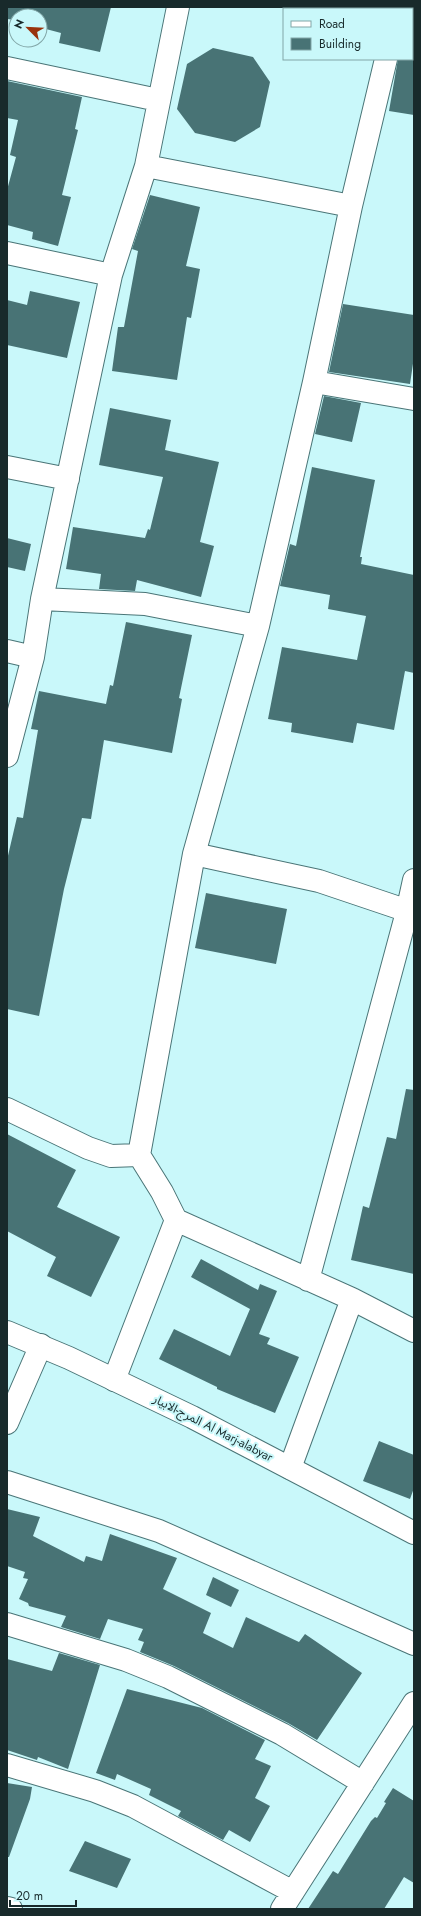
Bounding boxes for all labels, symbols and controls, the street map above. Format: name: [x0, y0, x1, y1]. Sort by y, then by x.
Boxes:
north arrow: [8, 8, 48, 48]
legend: [283, 8, 413, 60]
text: Road: [319, 15, 345, 33]
text: N: [10, 17, 28, 31]
text: Building: [319, 35, 361, 53]
street label: المرج-الابيار Al Marj-alabyar: [149, 1389, 277, 1466]
scale bar: [10, 1882, 76, 1908]
text: 20 m: [16, 1887, 43, 1905]

